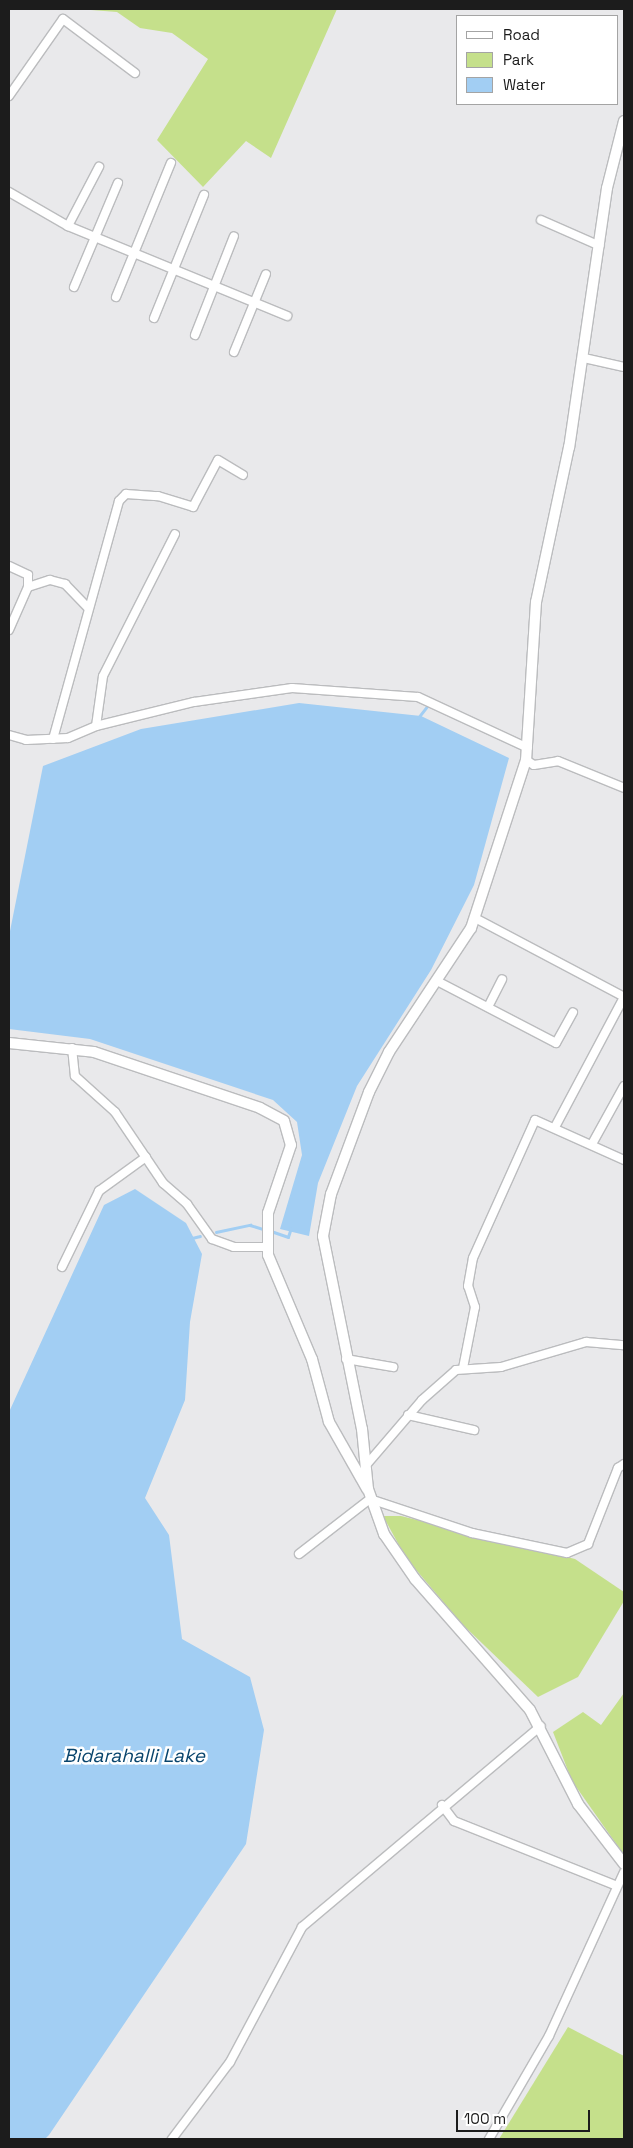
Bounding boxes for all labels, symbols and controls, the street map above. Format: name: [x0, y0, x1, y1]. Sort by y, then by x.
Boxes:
legend: [456, 15, 618, 105]
text: Road: [503, 25, 540, 44]
text: Park: [503, 50, 534, 69]
text: Water: [503, 75, 545, 94]
water label: Bidarahalli Lake: [63, 1745, 205, 1767]
scale bar: [458, 2100, 592, 2132]
text: 100 m: [464, 2109, 506, 2128]

